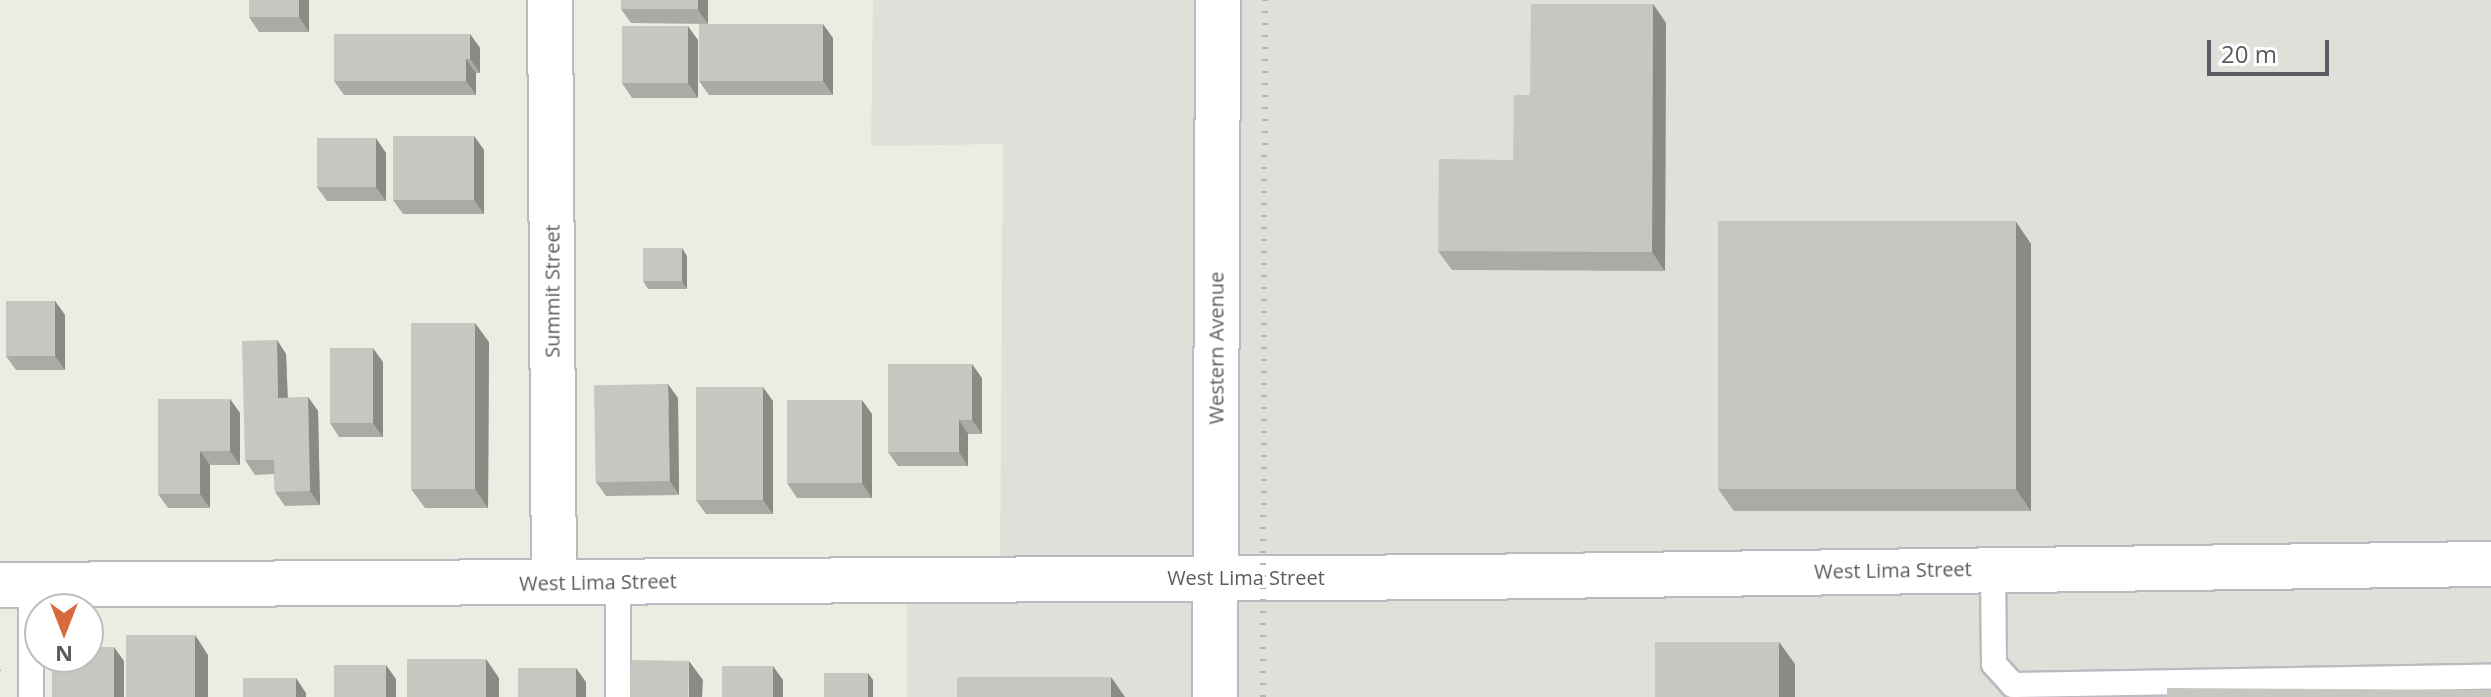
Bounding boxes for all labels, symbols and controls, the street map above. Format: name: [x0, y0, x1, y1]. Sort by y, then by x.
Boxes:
scale bar: [2211, 24, 2333, 74]
text: 20 m: [2221, 37, 2277, 70]
street label: Summit Street: [540, 224, 564, 358]
street label: Western Avenue: [1204, 272, 1228, 424]
street label: West Lima Street: [1814, 557, 1972, 583]
street label: West Lima Street: [1167, 565, 1325, 589]
street label: West Lima Street: [519, 569, 677, 595]
north arrow: [24, 593, 104, 673]
text: N: [55, 640, 73, 670]

